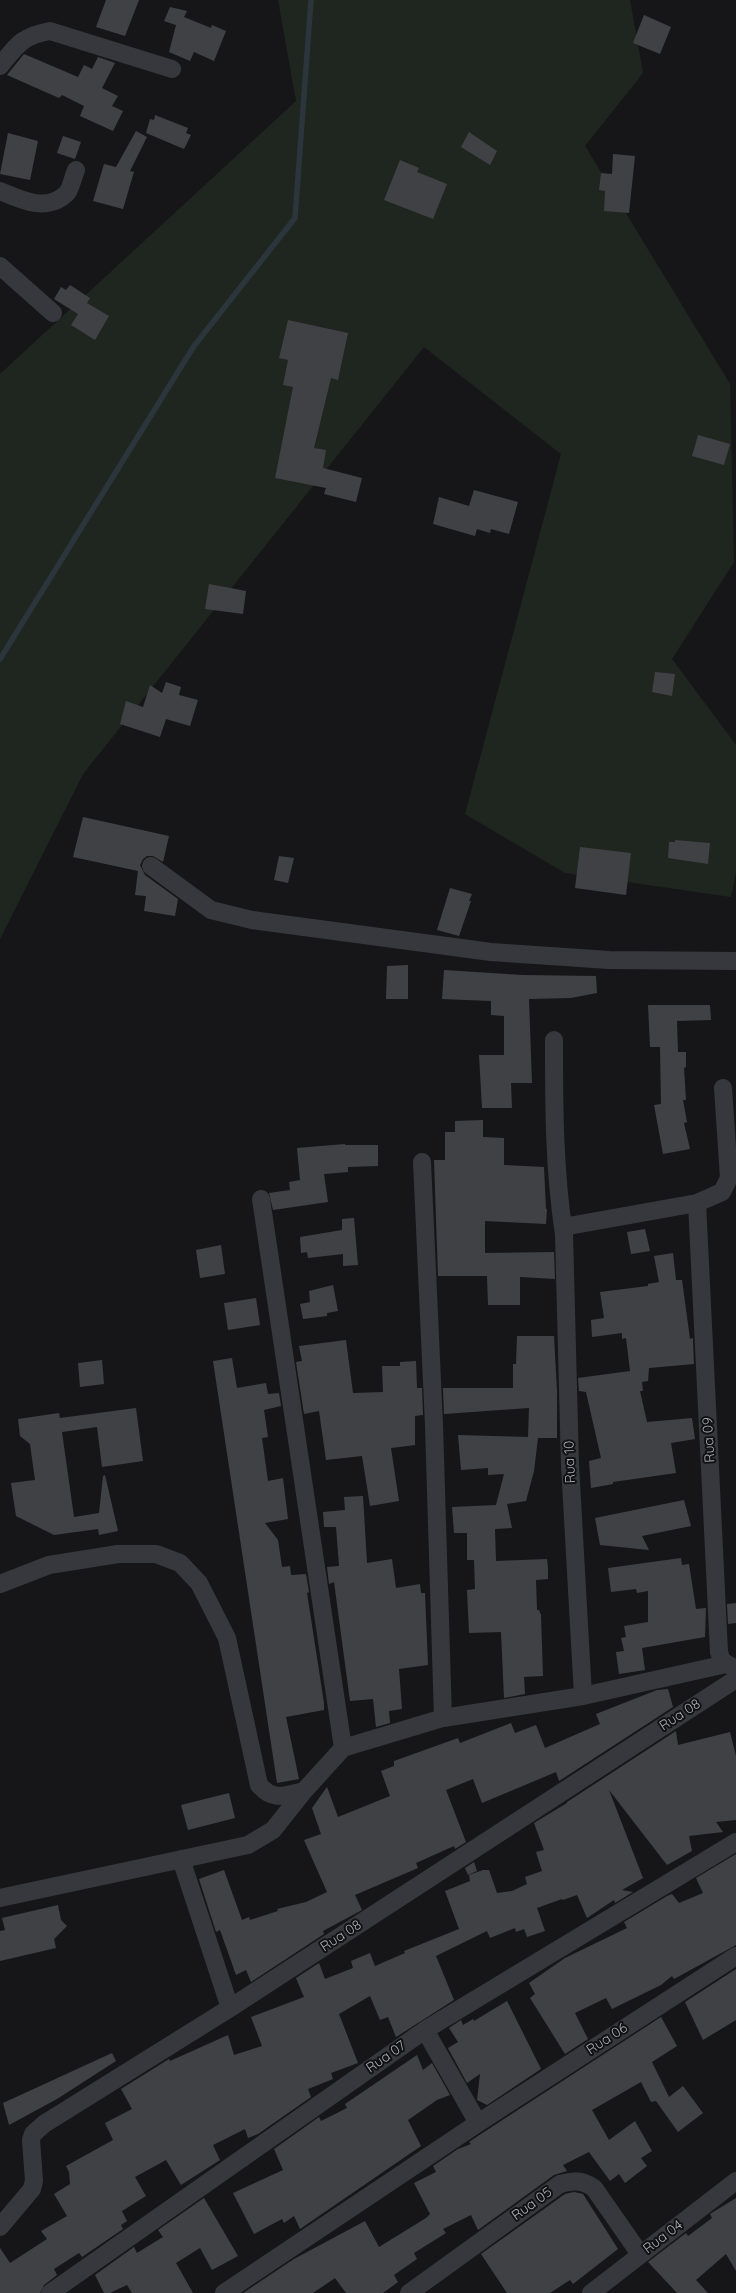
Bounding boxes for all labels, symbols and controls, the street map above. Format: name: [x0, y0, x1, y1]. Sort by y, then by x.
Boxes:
street label: Rua 09: [699, 1417, 719, 1463]
street label: Rua 10: [561, 1440, 579, 1484]
street label: Rua 08: [656, 1696, 704, 1734]
street label: Rua 08: [317, 1917, 365, 1955]
street label: Rua 06: [583, 2020, 631, 2058]
street label: Rua 07: [363, 2037, 409, 2077]
street label: Rua 05: [509, 2184, 555, 2224]
street label: Rua 04: [640, 2217, 686, 2257]

